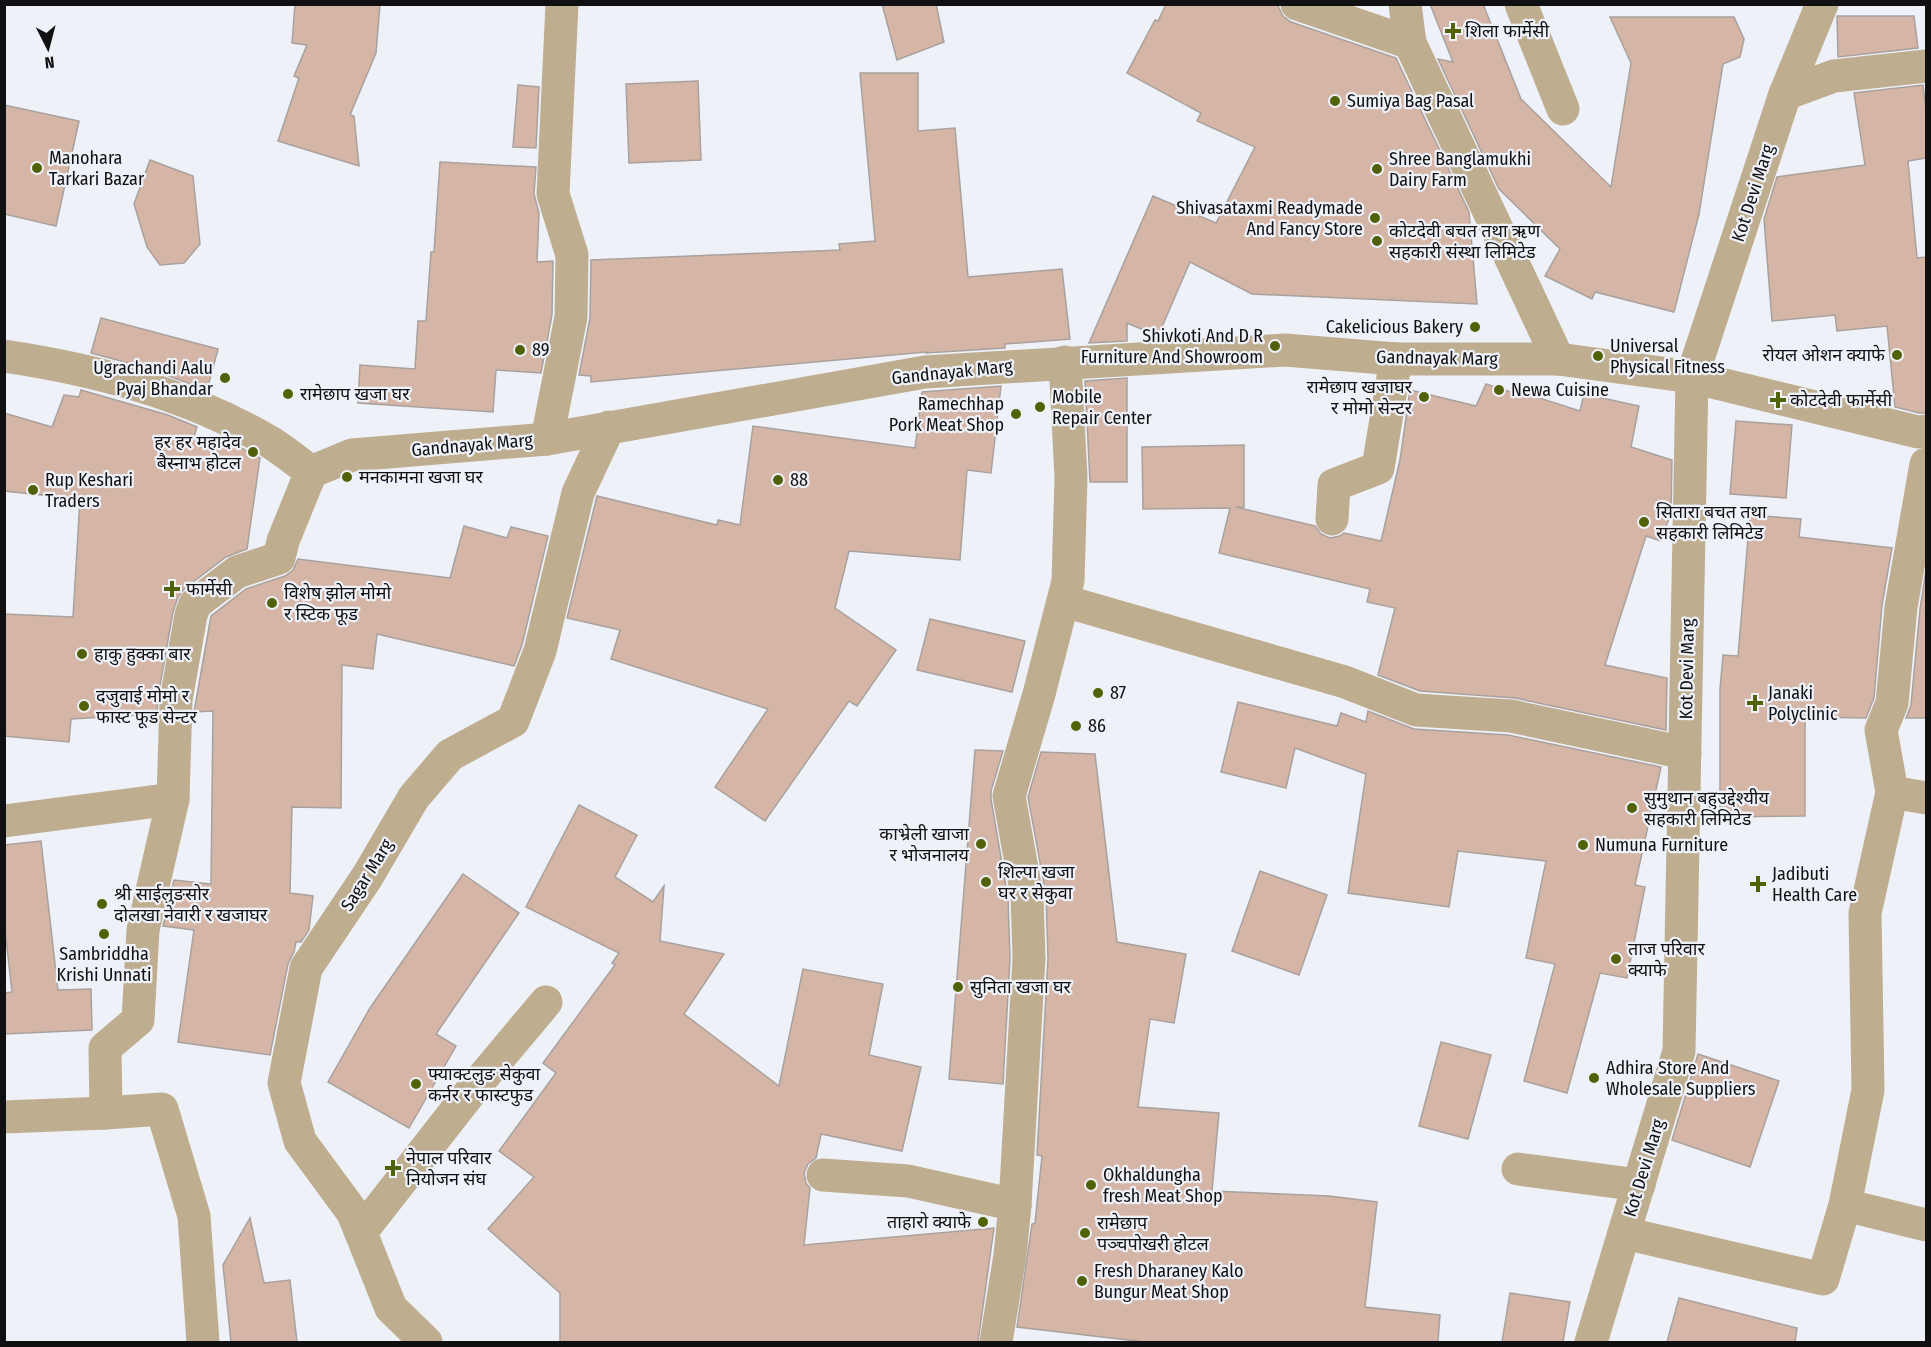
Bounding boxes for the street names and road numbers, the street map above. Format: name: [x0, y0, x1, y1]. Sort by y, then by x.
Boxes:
street label: Kot Devi Marg: [1727, 141, 1779, 244]
street label: Gandnayak Marg: [1376, 346, 1499, 370]
street label: Gandnayak Marg: [890, 355, 1014, 389]
street label: Gandnayak Marg: [410, 429, 534, 461]
street label: Kot Devi Marg: [1675, 618, 1699, 720]
street label: Sagar Marg: [336, 834, 398, 915]
street label: Kot Devi Marg: [1619, 1116, 1669, 1220]

